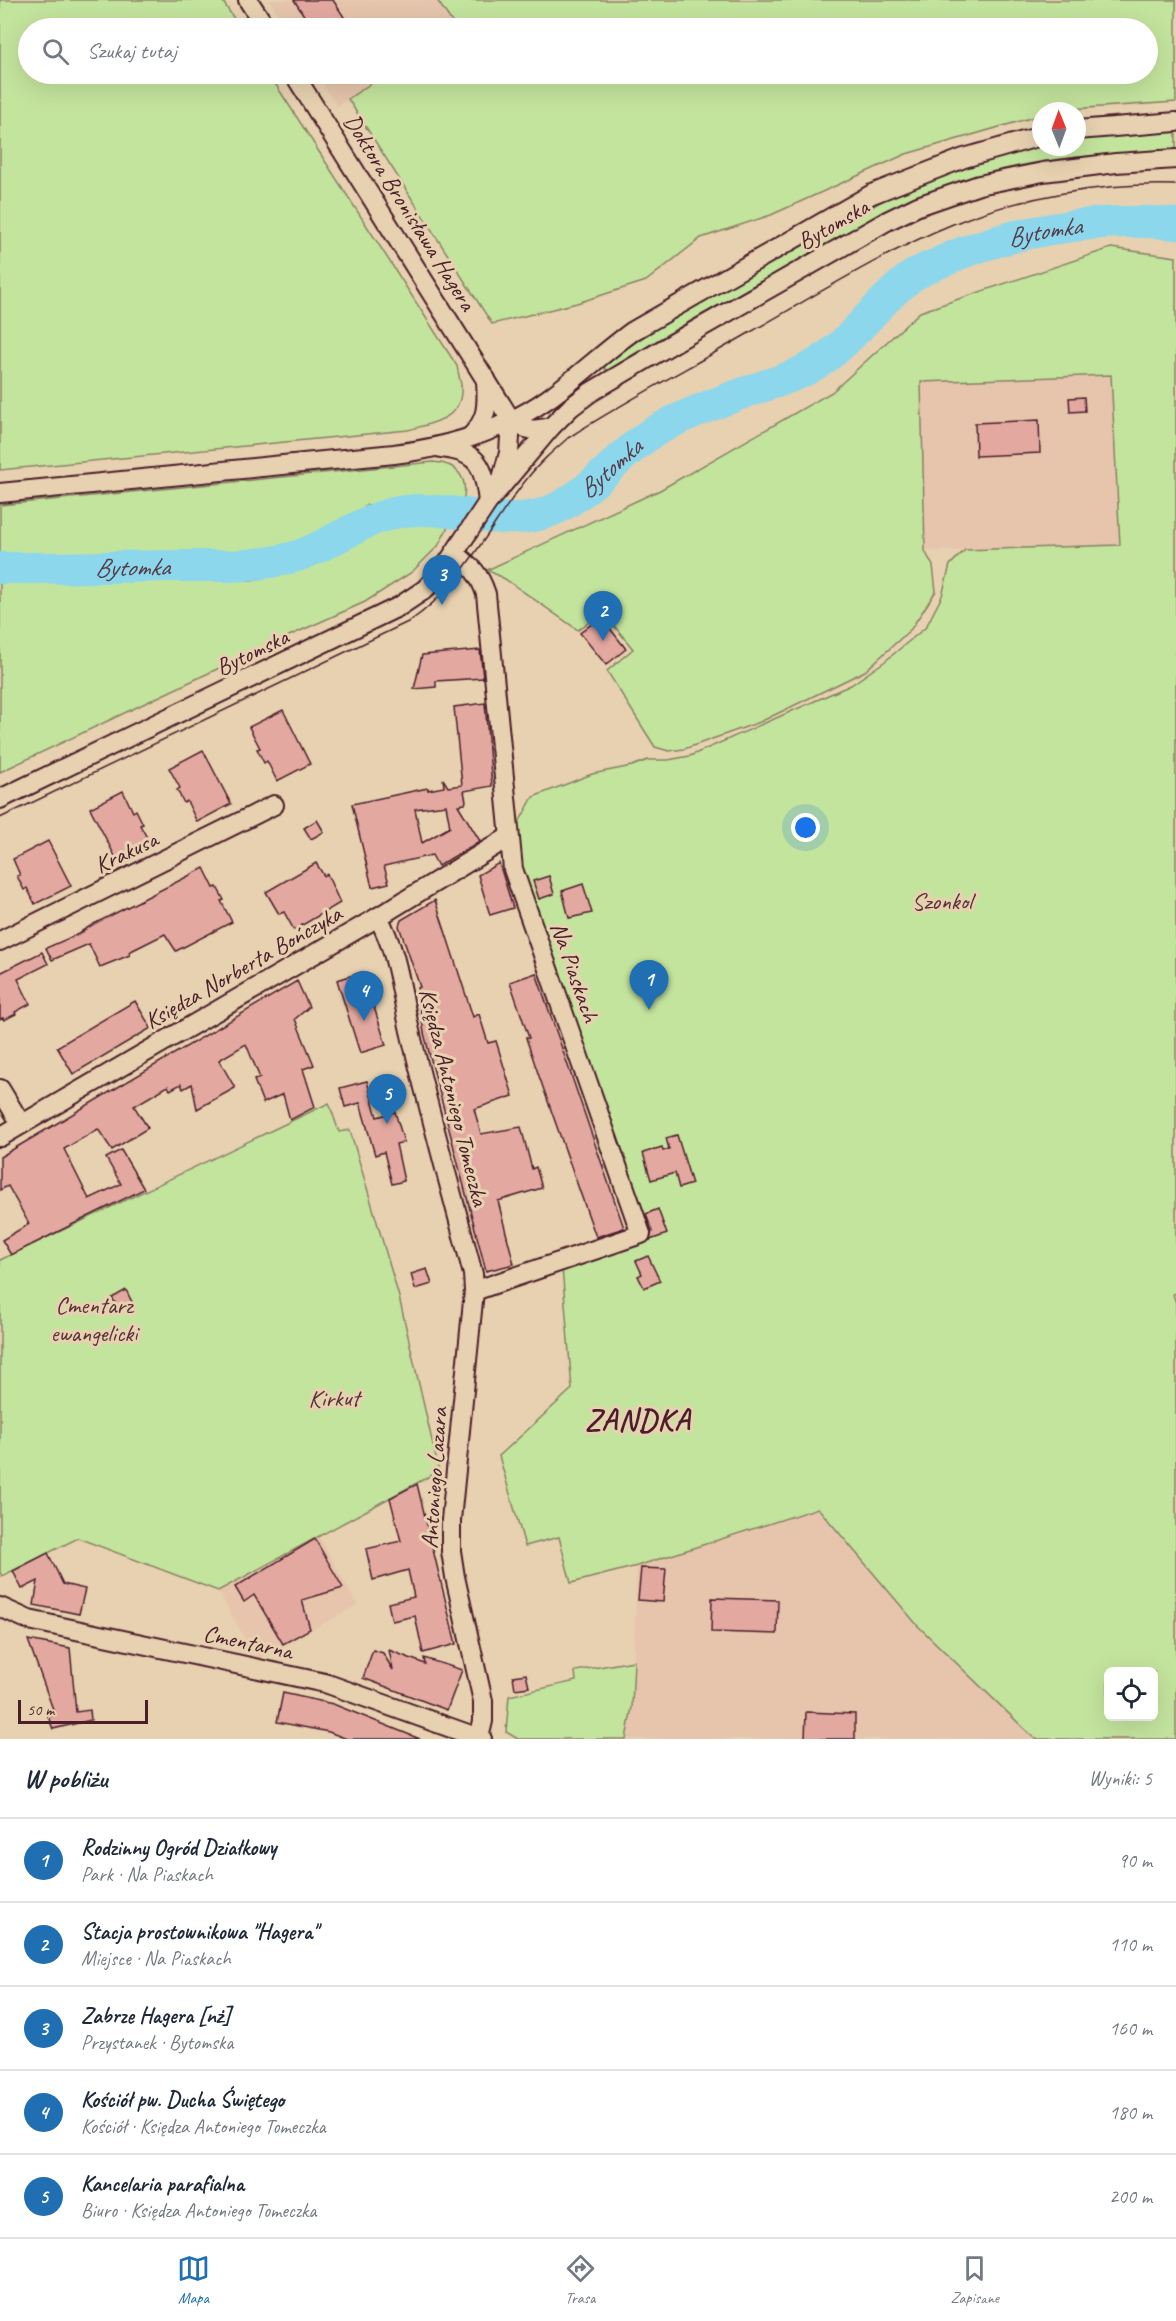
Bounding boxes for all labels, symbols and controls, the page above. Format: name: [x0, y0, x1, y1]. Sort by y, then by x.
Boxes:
search box: [18, 18, 1158, 84]
icon: search: [39, 35, 72, 68]
text: Szukaj tutaj: [87, 37, 177, 65]
north arrow: [1032, 102, 1086, 156]
street label: Doktora Bronisława Hagera: [337, 108, 483, 317]
street label: Bytomska: [792, 191, 875, 256]
water label: Bytomka: [1004, 208, 1086, 254]
water label: Bytomka: [571, 429, 650, 505]
water label: Bytomka: [94, 550, 172, 584]
pin: 3: [422, 556, 462, 605]
pin: 2: [584, 592, 622, 641]
street label: Bytomska: [211, 621, 294, 682]
your location: [791, 813, 820, 842]
street label: Krakusa: [89, 823, 164, 880]
park label: Szonkol: [912, 886, 976, 916]
street label: Księdza Norberta Bończyka: [139, 898, 348, 1036]
street label: Na Piaskach: [544, 918, 607, 1028]
pin: 1: [630, 960, 668, 1010]
pin: 4: [344, 972, 384, 1021]
street label: Księdza Antoniego Tomeczka: [412, 985, 496, 1210]
pin: 5: [368, 1074, 406, 1124]
park label: Cmentarz ewangelicki: [50, 1290, 140, 1348]
park label: Kirkut: [309, 1383, 363, 1413]
district label: ZANDKA: [585, 1401, 692, 1439]
street label: Antoniego Lazara: [414, 1405, 454, 1550]
street label: Cmentarna: [201, 1618, 297, 1666]
map controls: [1104, 1667, 1158, 1721]
button: locate: [1104, 1667, 1158, 1721]
scale bar: [18, 1697, 148, 1724]
text: 50 m: [27, 1700, 54, 1720]
text: W pobliżu: [24, 1762, 107, 1795]
text: Wyniki: 5: [1089, 1766, 1152, 1791]
text: Rodzinny Ogród Działkowy: [81, 1834, 276, 1862]
text: 1: [39, 1848, 48, 1873]
text: 90 m: [1118, 1848, 1152, 1873]
text: Park · Na Piaskach: [81, 1862, 213, 1887]
text: Stacja prostownikowa "Hagera": [81, 1918, 317, 1946]
text: 2: [39, 1932, 48, 1957]
text: 110 m: [1109, 1932, 1152, 1957]
text: Miejsce · Na Piaskach: [81, 1946, 231, 1971]
text: Zabrze Hagera [nż]: [81, 2002, 230, 2030]
text: 3: [39, 2016, 48, 2041]
text: 160 m: [1109, 2016, 1152, 2041]
text: Przystanek · Bytomska: [81, 2030, 233, 2055]
text: Kościół pw. Ducha Świętego: [81, 2086, 284, 2114]
text: 4: [39, 2100, 48, 2125]
text: 180 m: [1109, 2100, 1152, 2125]
text: Kościół · Księdza Antoniego Tomeczka: [81, 2114, 326, 2139]
text: Kancelaria parafialna: [81, 2170, 244, 2198]
text: 5: [39, 2184, 48, 2209]
text: 200 m: [1109, 2184, 1152, 2209]
text: Biuro · Księdza Antoniego Tomeczka: [81, 2198, 316, 2223]
tab: Mapa: [177, 2252, 210, 2308]
tab: Trasa: [564, 2252, 597, 2308]
tab: Zapisane: [951, 2252, 999, 2308]

